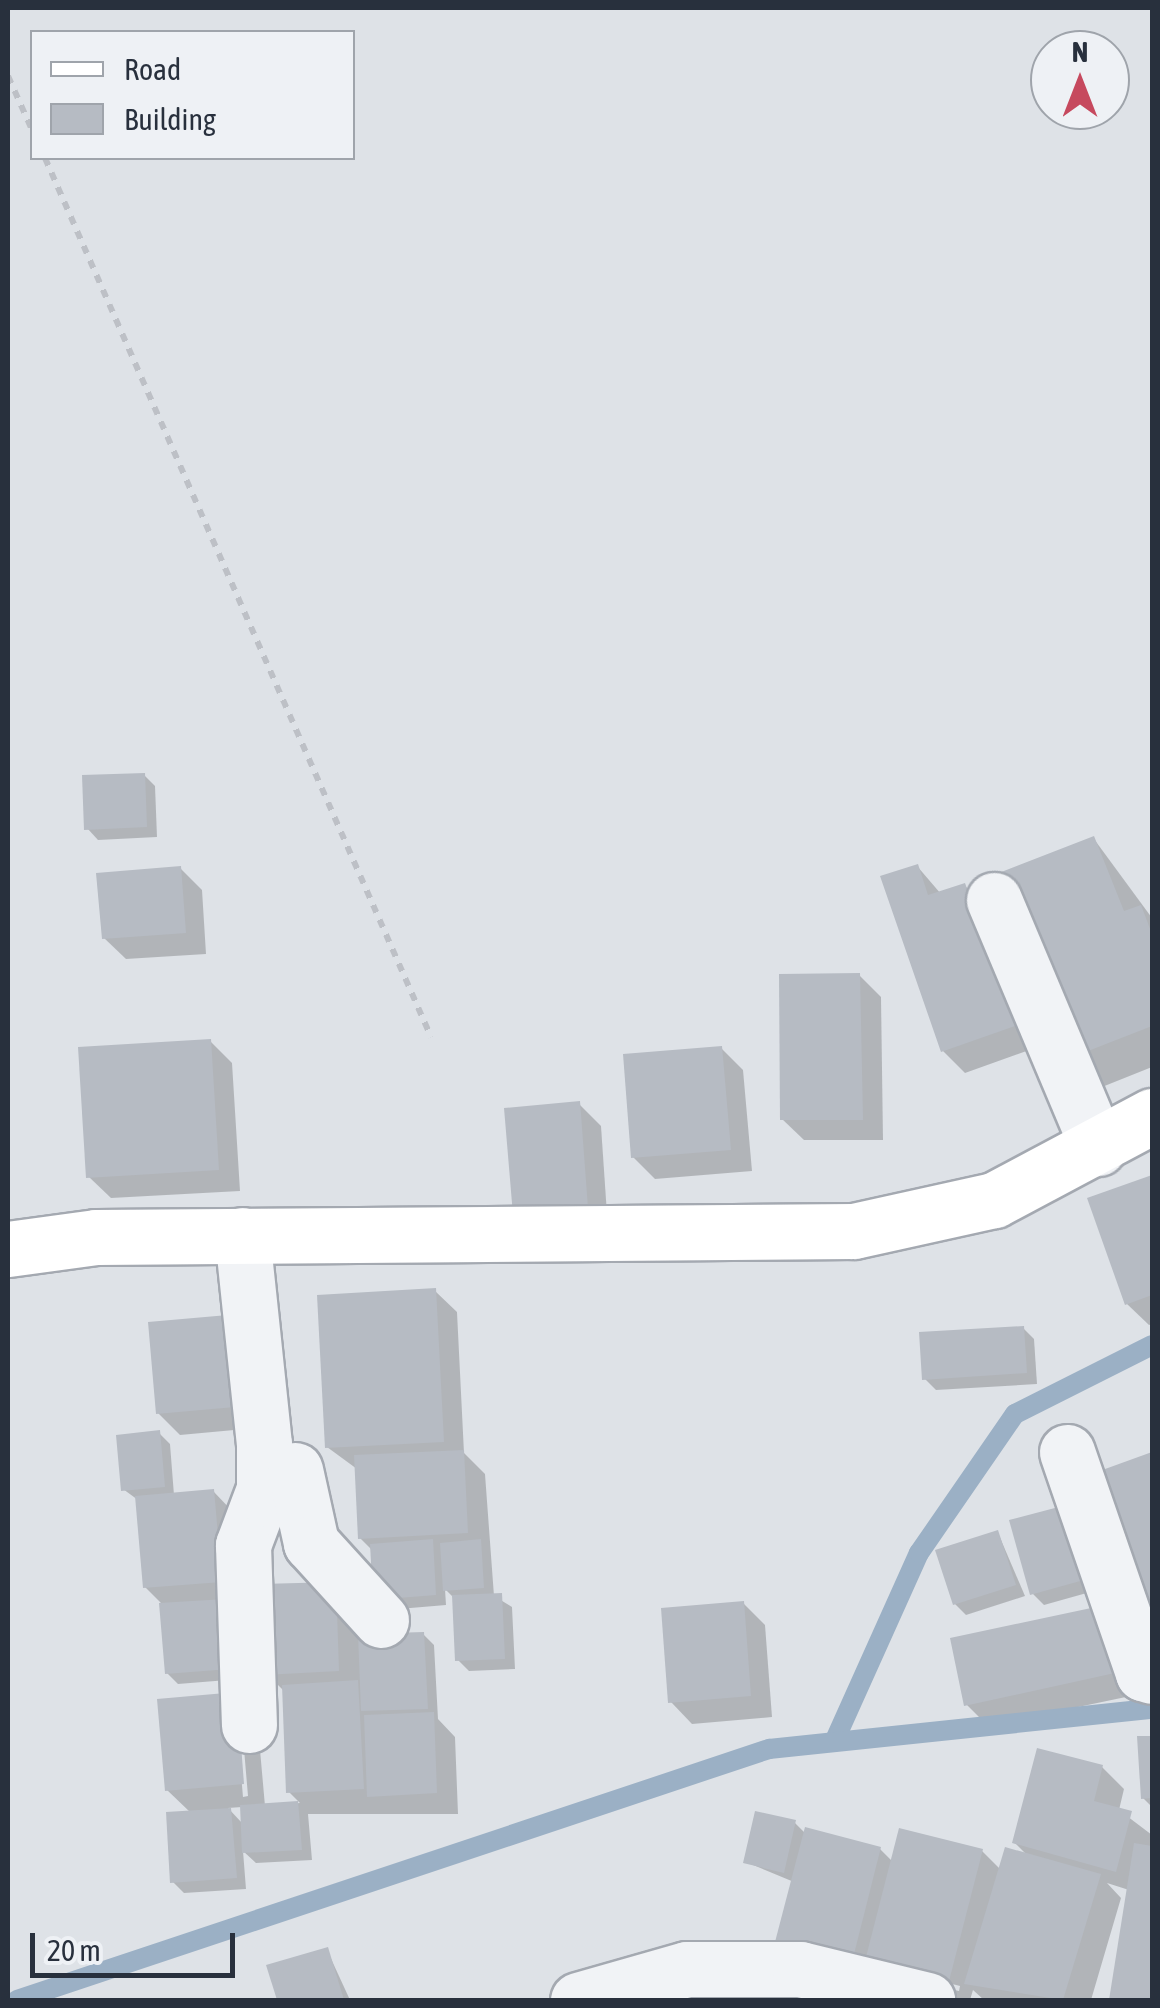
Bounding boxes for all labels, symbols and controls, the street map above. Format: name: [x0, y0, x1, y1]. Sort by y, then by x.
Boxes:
legend: [30, 30, 355, 160]
north arrow: [1030, 30, 1130, 130]
text: N: [1072, 36, 1088, 68]
text: Road: [124, 52, 181, 86]
text: Building: [124, 102, 216, 136]
scale bar: [35, 1913, 240, 1975]
text: 20 m: [47, 1933, 101, 1967]

